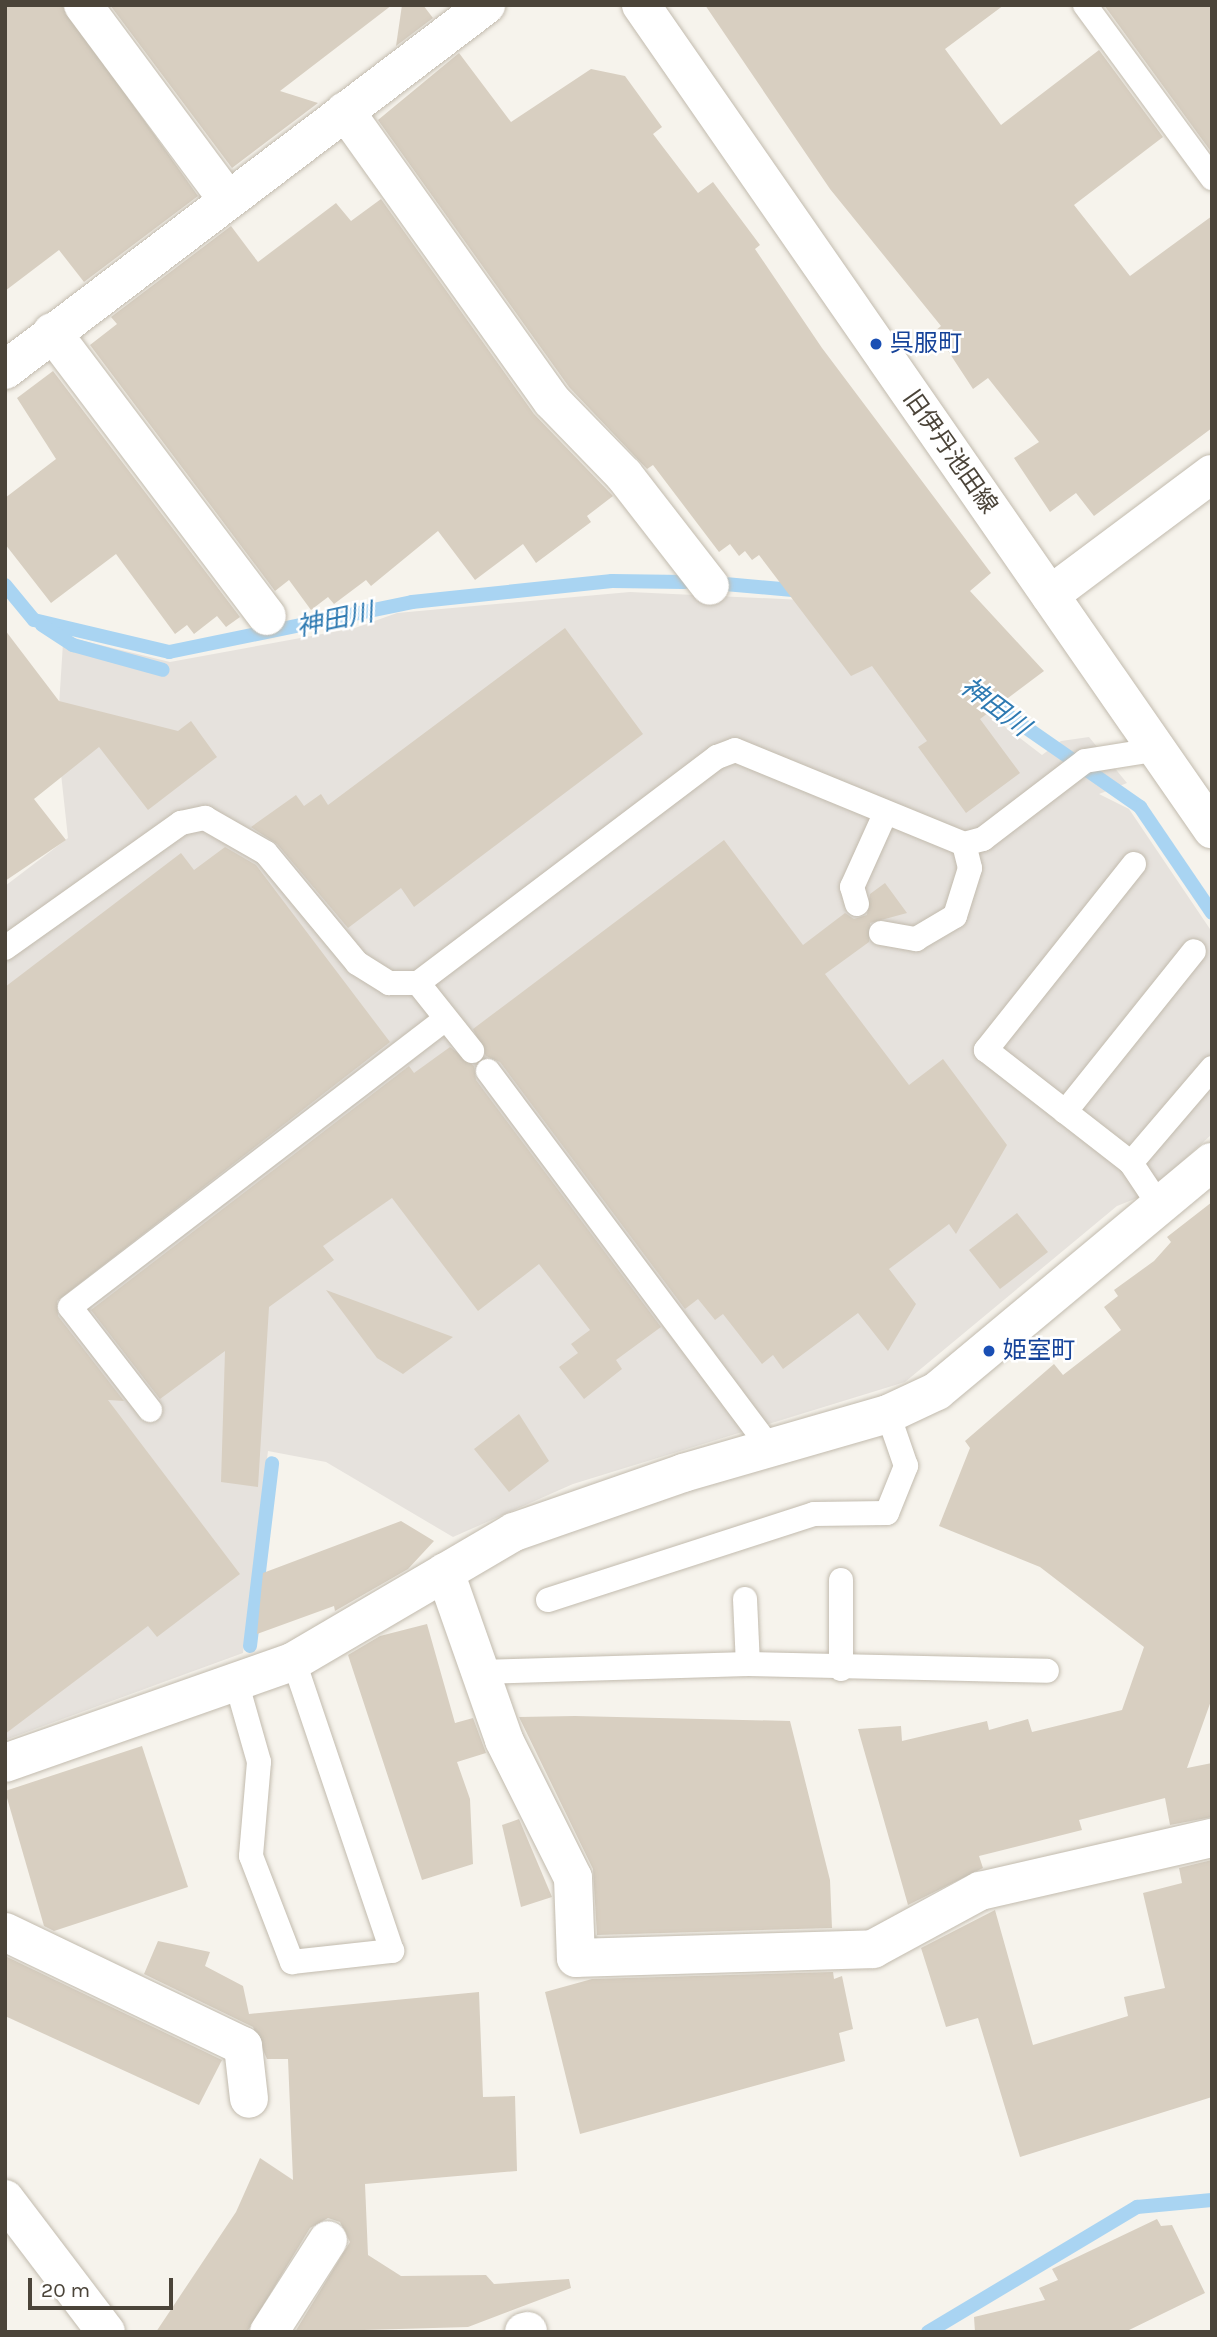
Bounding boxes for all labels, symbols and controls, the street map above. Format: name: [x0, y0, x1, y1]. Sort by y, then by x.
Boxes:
place label: 呉服町: [890, 330, 962, 358]
marker: 呉服町: [868, 336, 884, 352]
street label: 旧伊丹池田線: [897, 385, 1003, 519]
water label: 神田川: [294, 597, 376, 643]
water label: 神田川: [954, 671, 1036, 743]
place label: 姫室町: [1003, 1337, 1075, 1365]
marker: 姫室町: [981, 1343, 997, 1359]
scale bar: [32, 2264, 177, 2308]
text: 20 m: [41, 2278, 90, 2302]

